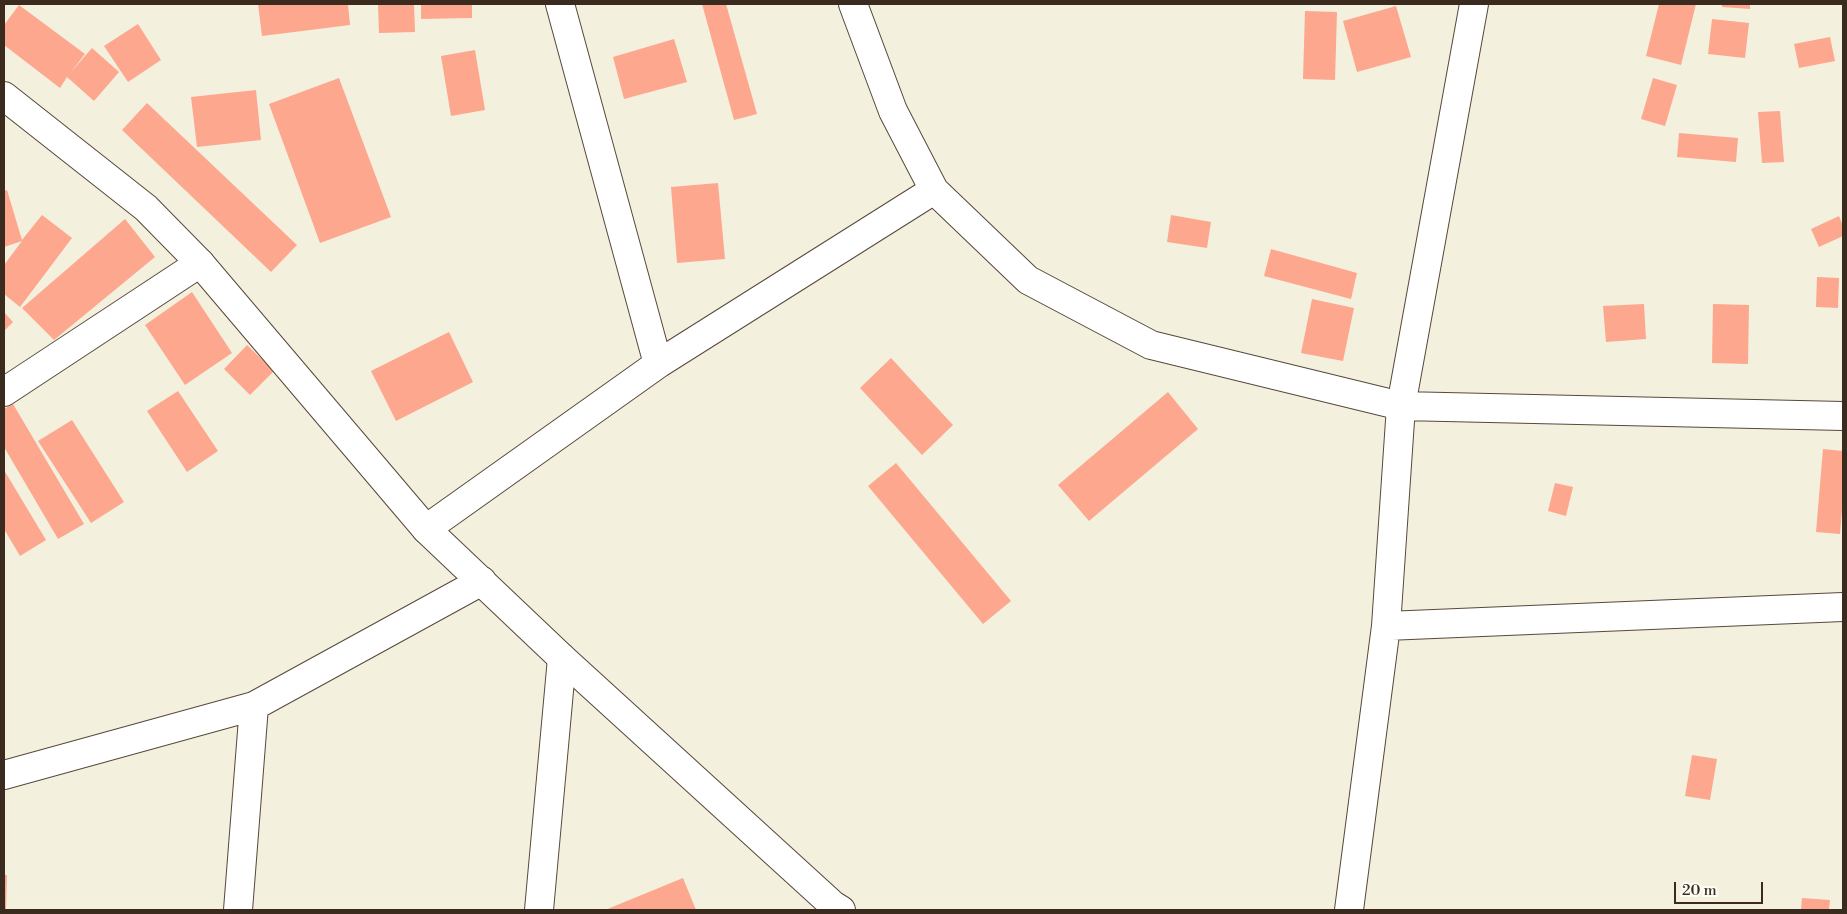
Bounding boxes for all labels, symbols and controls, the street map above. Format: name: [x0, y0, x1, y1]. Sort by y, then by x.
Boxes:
scale bar: [1677, 872, 1766, 904]
text: 20 m: [1682, 881, 1717, 900]

